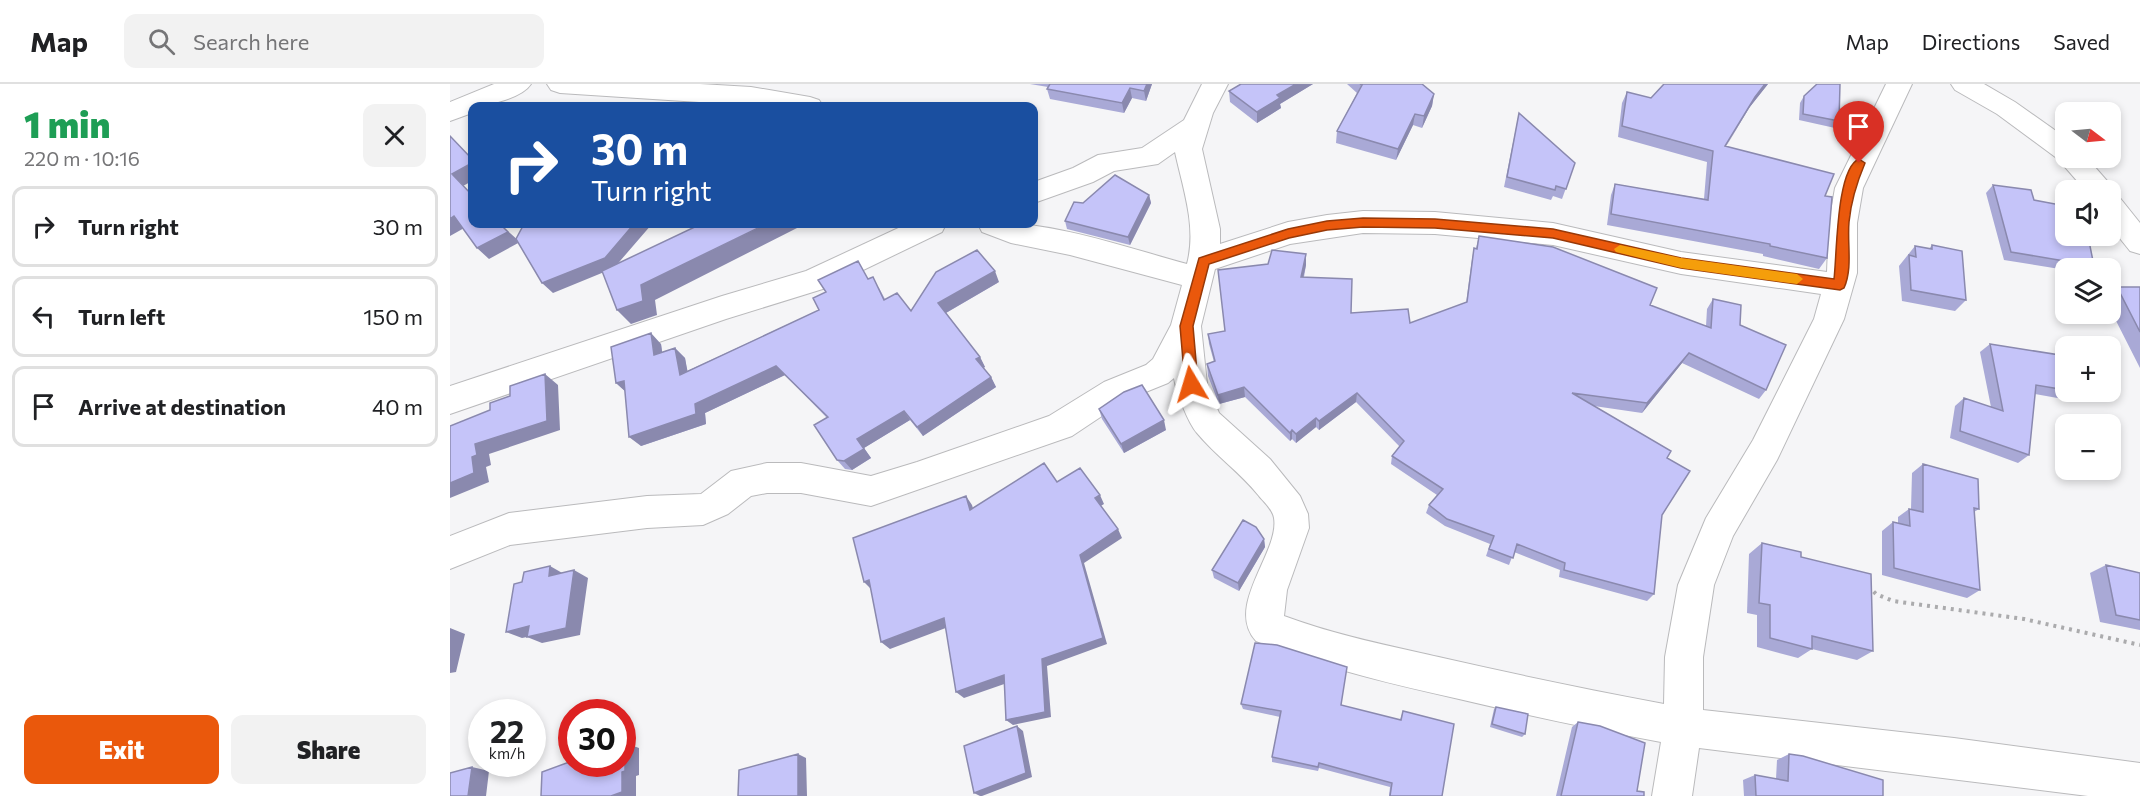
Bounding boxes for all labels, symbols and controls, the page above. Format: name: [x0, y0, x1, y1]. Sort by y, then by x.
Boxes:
search box: [124, 14, 544, 68]
text: Map: [30, 24, 88, 58]
icon: search: [145, 25, 178, 58]
text: Search here: [193, 28, 309, 55]
text: Map: [1846, 29, 1889, 54]
text: Directions: [1922, 29, 2020, 54]
text: Saved: [2053, 29, 2110, 54]
text: 1 min: [24, 101, 110, 145]
pin: [1833, 101, 1884, 163]
north arrow: [2055, 102, 2121, 168]
map controls: [2055, 102, 2121, 480]
button: close: [363, 104, 426, 167]
icon: arrive: [1842, 110, 1875, 143]
text: 30 m: [591, 122, 688, 174]
icon: right: [492, 126, 570, 204]
text: 220 m · 10:16: [24, 146, 140, 170]
text: Turn right: [591, 174, 711, 207]
button: sound: [2055, 180, 2121, 246]
icon: right: [27, 210, 60, 243]
text: Turn right: [78, 213, 179, 240]
text: 30 m: [373, 213, 423, 240]
button: layers: [2055, 258, 2121, 324]
icon: left: [27, 300, 60, 333]
text: Turn left: [78, 303, 165, 330]
text: 150 m: [363, 303, 423, 330]
button: +: [2055, 336, 2121, 402]
position arrow: [1159, 352, 1223, 416]
icon: arrive: [27, 390, 60, 423]
text: Arrive at destination: [78, 393, 286, 420]
text: 40 m: [372, 393, 423, 420]
button: −: [2055, 414, 2121, 480]
speed limit sign: 30: [558, 699, 636, 777]
text: 22: [490, 712, 524, 749]
button: Exit: [24, 715, 219, 784]
button: Share: [231, 715, 426, 784]
text: km/h: [489, 744, 525, 762]

